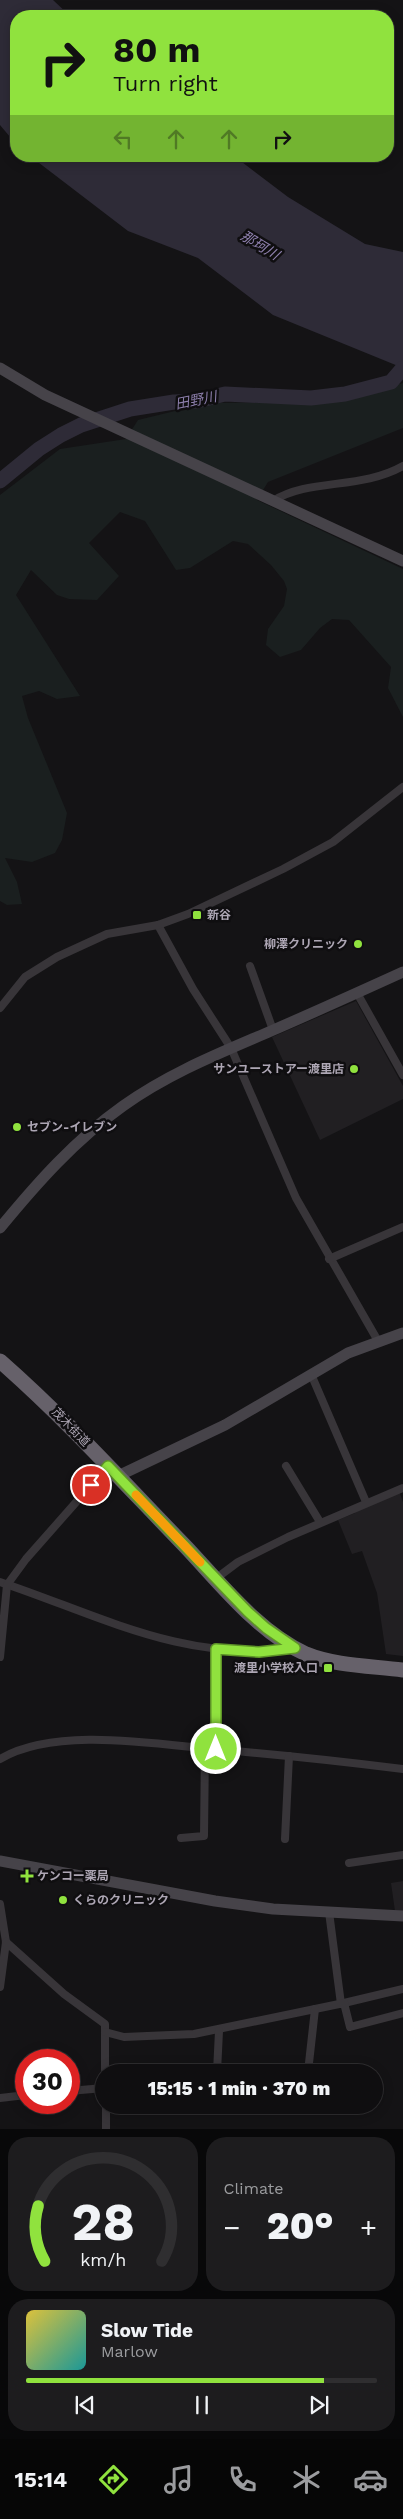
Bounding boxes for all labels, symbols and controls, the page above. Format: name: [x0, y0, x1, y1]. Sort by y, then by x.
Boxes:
text: 80 m: [113, 29, 200, 71]
icon: right: [30, 30, 95, 95]
text: Turn right: [113, 71, 218, 96]
icon: left: [109, 125, 137, 153]
icon: ahead: [162, 125, 190, 153]
icon: ahead: [215, 125, 243, 153]
icon: right: [268, 125, 296, 153]
water label: 那珂川: [238, 227, 284, 264]
water label: 田野川: [174, 388, 220, 412]
place label: 新谷: [207, 908, 231, 922]
marker: 新谷: [191, 909, 203, 921]
place label: 柳澤クリニック: [264, 937, 348, 951]
marker: 柳澤クリニック: [352, 938, 364, 950]
place label: サンユーストアー渡里店: [213, 1062, 344, 1076]
marker: サンユーストアー渡里店: [348, 1063, 360, 1075]
place label: セブン-イレブン: [27, 1120, 117, 1134]
marker: セブン-イレブン: [11, 1121, 23, 1133]
street label: 茂木街道: [49, 1405, 93, 1449]
pin: [70, 1464, 112, 1506]
icon: arrive: [77, 1471, 105, 1499]
place label: 渡里小学校入口: [234, 1661, 318, 1675]
marker: 渡里小学校入口: [322, 1662, 334, 1674]
position arrow: [189, 1722, 241, 1774]
place label: ケンコー薬局: [37, 1869, 109, 1883]
marker: ケンコー薬局: [21, 1870, 33, 1882]
place label: くらのクリニック: [73, 1893, 169, 1907]
marker: くらのクリニック: [57, 1894, 69, 1906]
speed limit sign: 30: [15, 2049, 80, 2114]
text: 15:15 · 1 min · 370 m: [148, 2077, 330, 2100]
text: Climate: [224, 2179, 284, 2198]
text: 28: [71, 2192, 135, 2253]
text: 20°: [267, 2204, 334, 2248]
text: −: [224, 2211, 240, 2244]
text: +: [360, 2211, 377, 2244]
text: km/h: [80, 2249, 126, 2270]
text: Slow Tide: [101, 2319, 193, 2342]
text: Marlow: [101, 2342, 158, 2361]
icon: previous: [71, 2391, 99, 2419]
icon: pause: [188, 2391, 216, 2419]
icon: next: [305, 2391, 333, 2419]
icon: directions: [96, 2462, 131, 2497]
icon: music: [161, 2462, 196, 2497]
icon: phone: [225, 2462, 260, 2497]
icon: climate: [289, 2462, 324, 2497]
icon: car: [353, 2462, 388, 2497]
text: 15:14: [15, 2467, 67, 2492]

